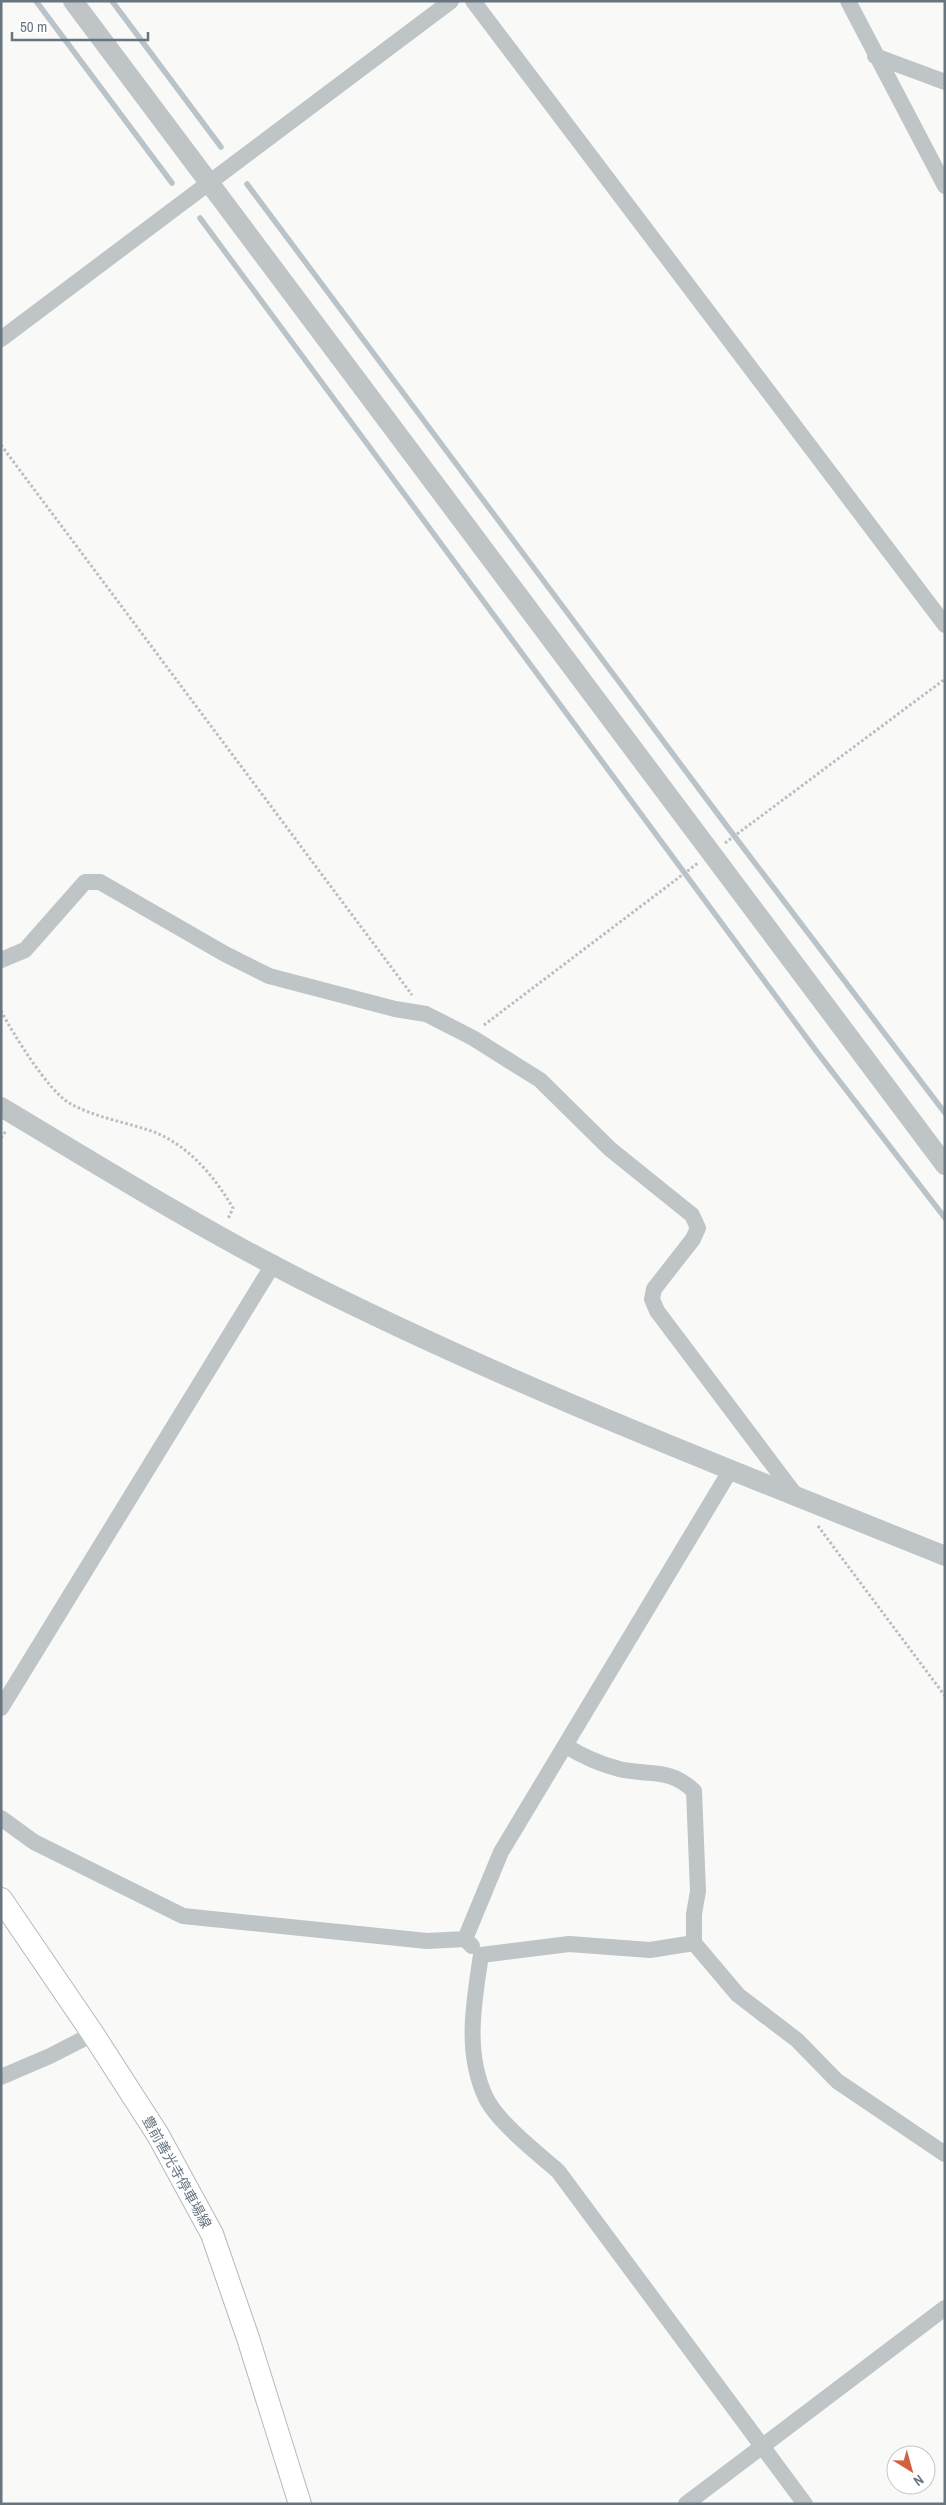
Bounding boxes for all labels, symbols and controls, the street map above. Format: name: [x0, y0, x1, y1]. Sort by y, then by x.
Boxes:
scale bar: [12, 10, 149, 42]
text: 50 m: [20, 16, 47, 37]
street label: 豊前善光寺停車場線: [139, 2113, 215, 2231]
north arrow: [886, 2445, 936, 2495]
text: N: [910, 2471, 928, 2490]

